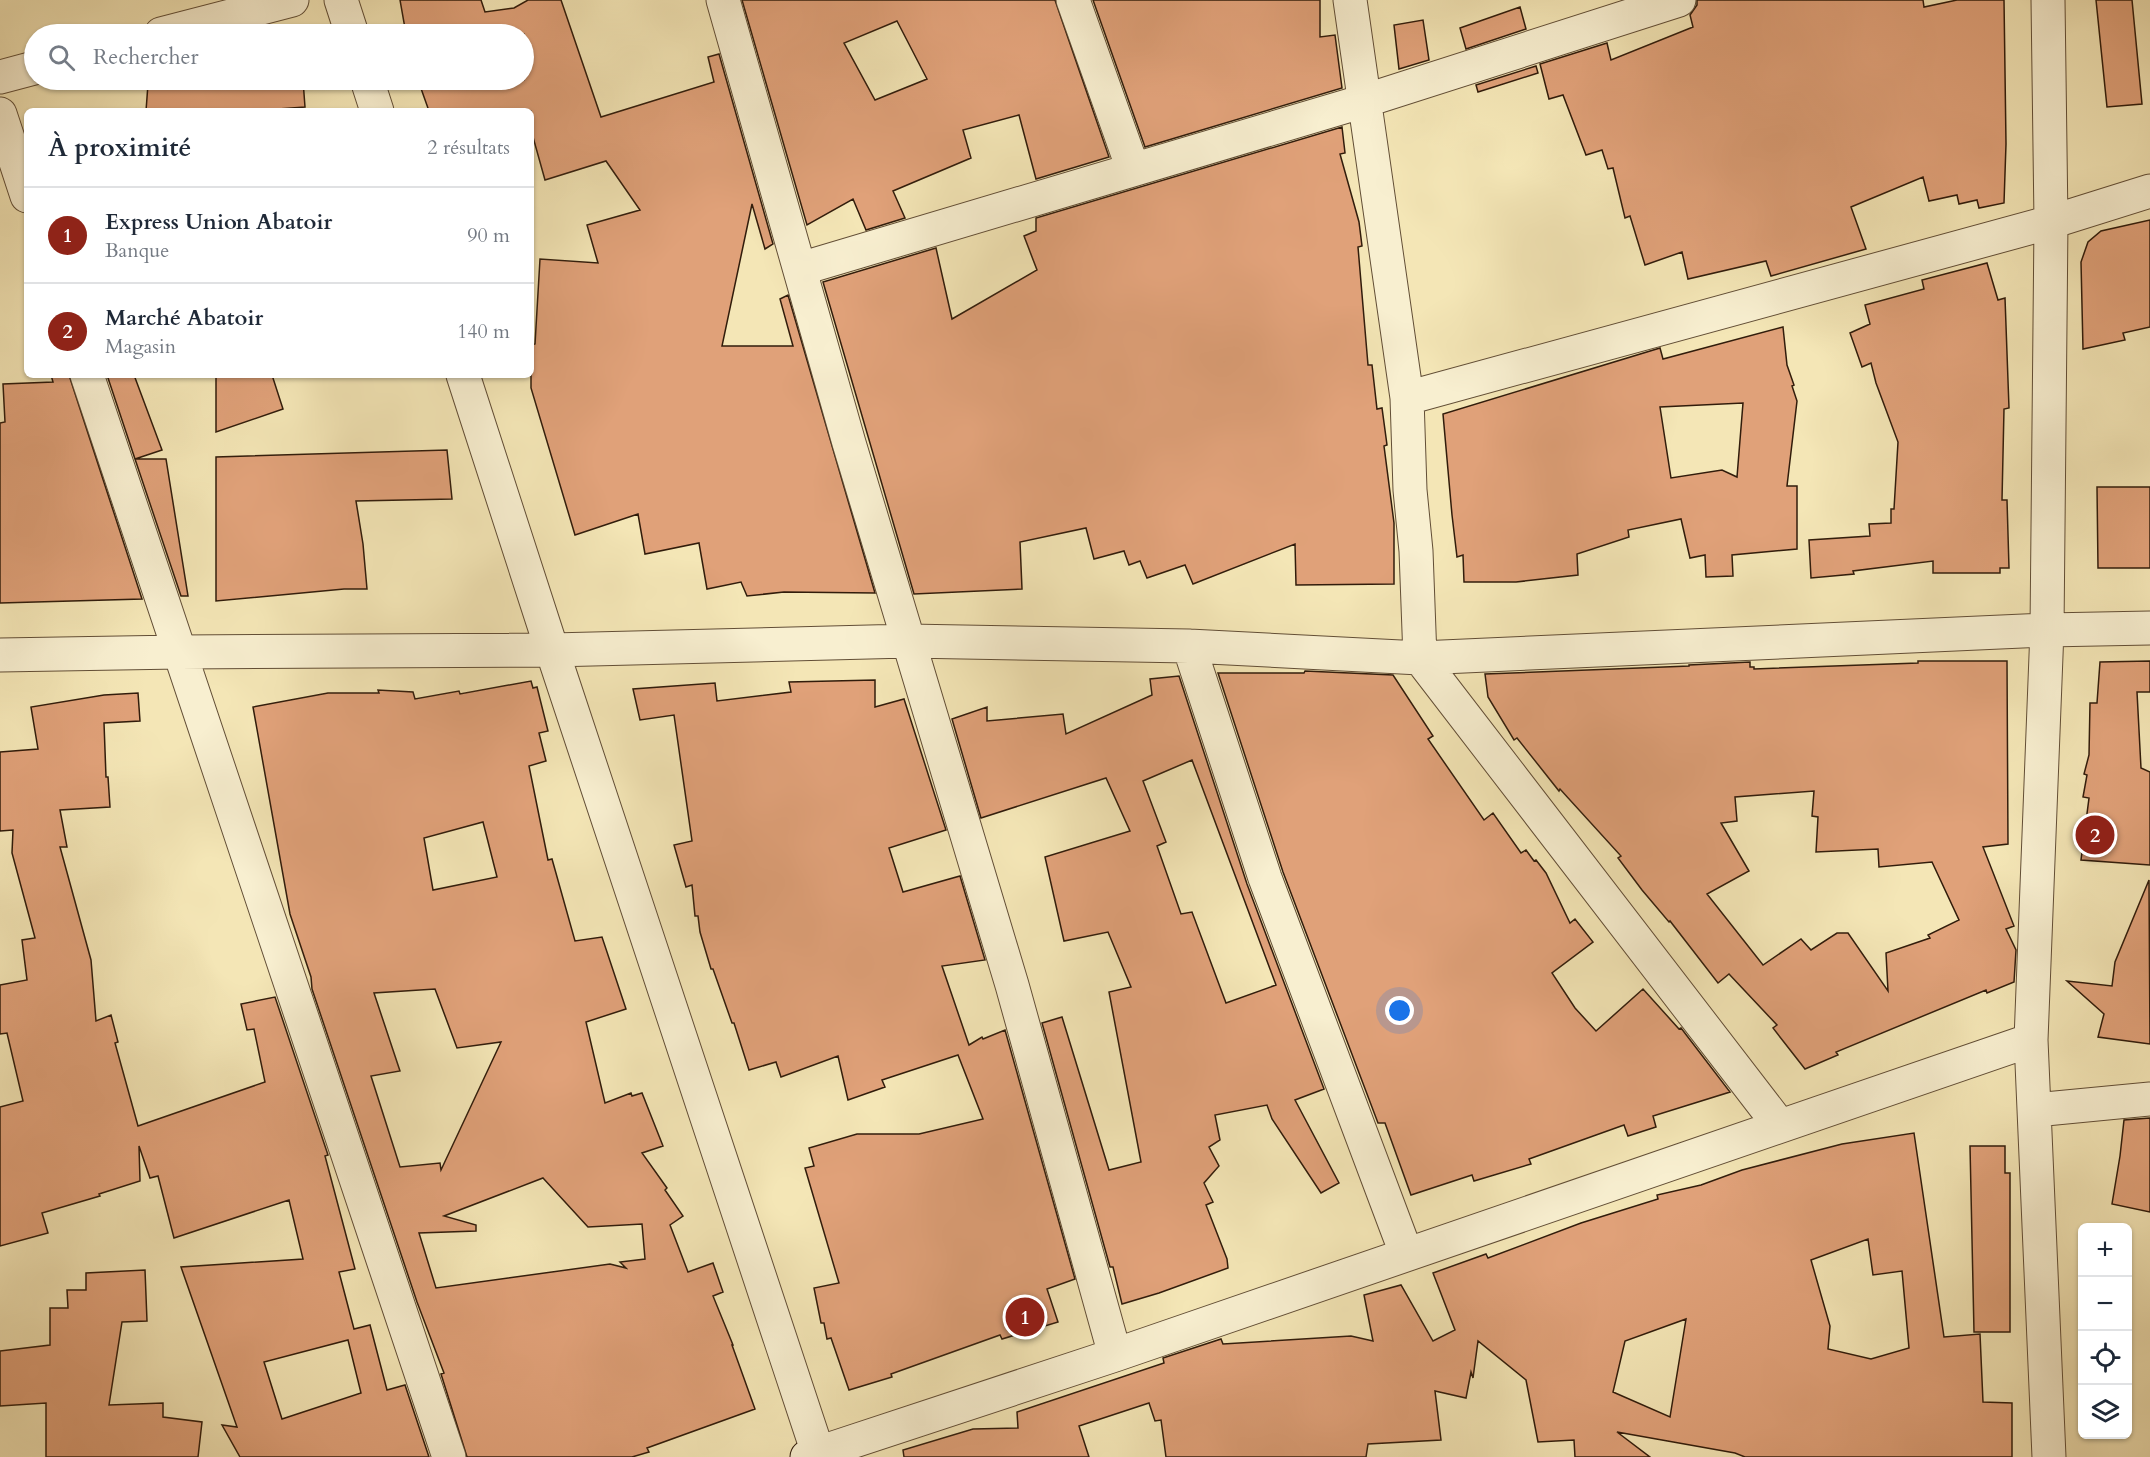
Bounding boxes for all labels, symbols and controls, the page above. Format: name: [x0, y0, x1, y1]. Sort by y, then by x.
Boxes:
search box: [24, 24, 534, 90]
icon: search: [45, 41, 78, 74]
text: Rechercher: [93, 42, 198, 72]
text: À proximité: [48, 130, 191, 165]
text: 2 résultats: [427, 134, 510, 161]
text: Express Union Abatoir: [105, 207, 332, 237]
text: 1: [62, 222, 73, 249]
text: 90 m: [467, 222, 510, 249]
text: Banque: [105, 237, 169, 264]
text: Marché Abatoir: [105, 303, 263, 333]
text: 2: [62, 318, 73, 345]
text: 140 m: [457, 318, 510, 345]
text: Magasin: [105, 333, 176, 360]
pin: 2: [2076, 812, 2114, 858]
your location: [1385, 996, 1414, 1025]
map controls: [2078, 1223, 2132, 1439]
button: +: [2078, 1223, 2132, 1277]
button: −: [2078, 1277, 2132, 1331]
pin: 1: [1006, 1294, 1044, 1340]
button: locate: [2078, 1331, 2132, 1385]
button: layers: [2078, 1385, 2132, 1439]

